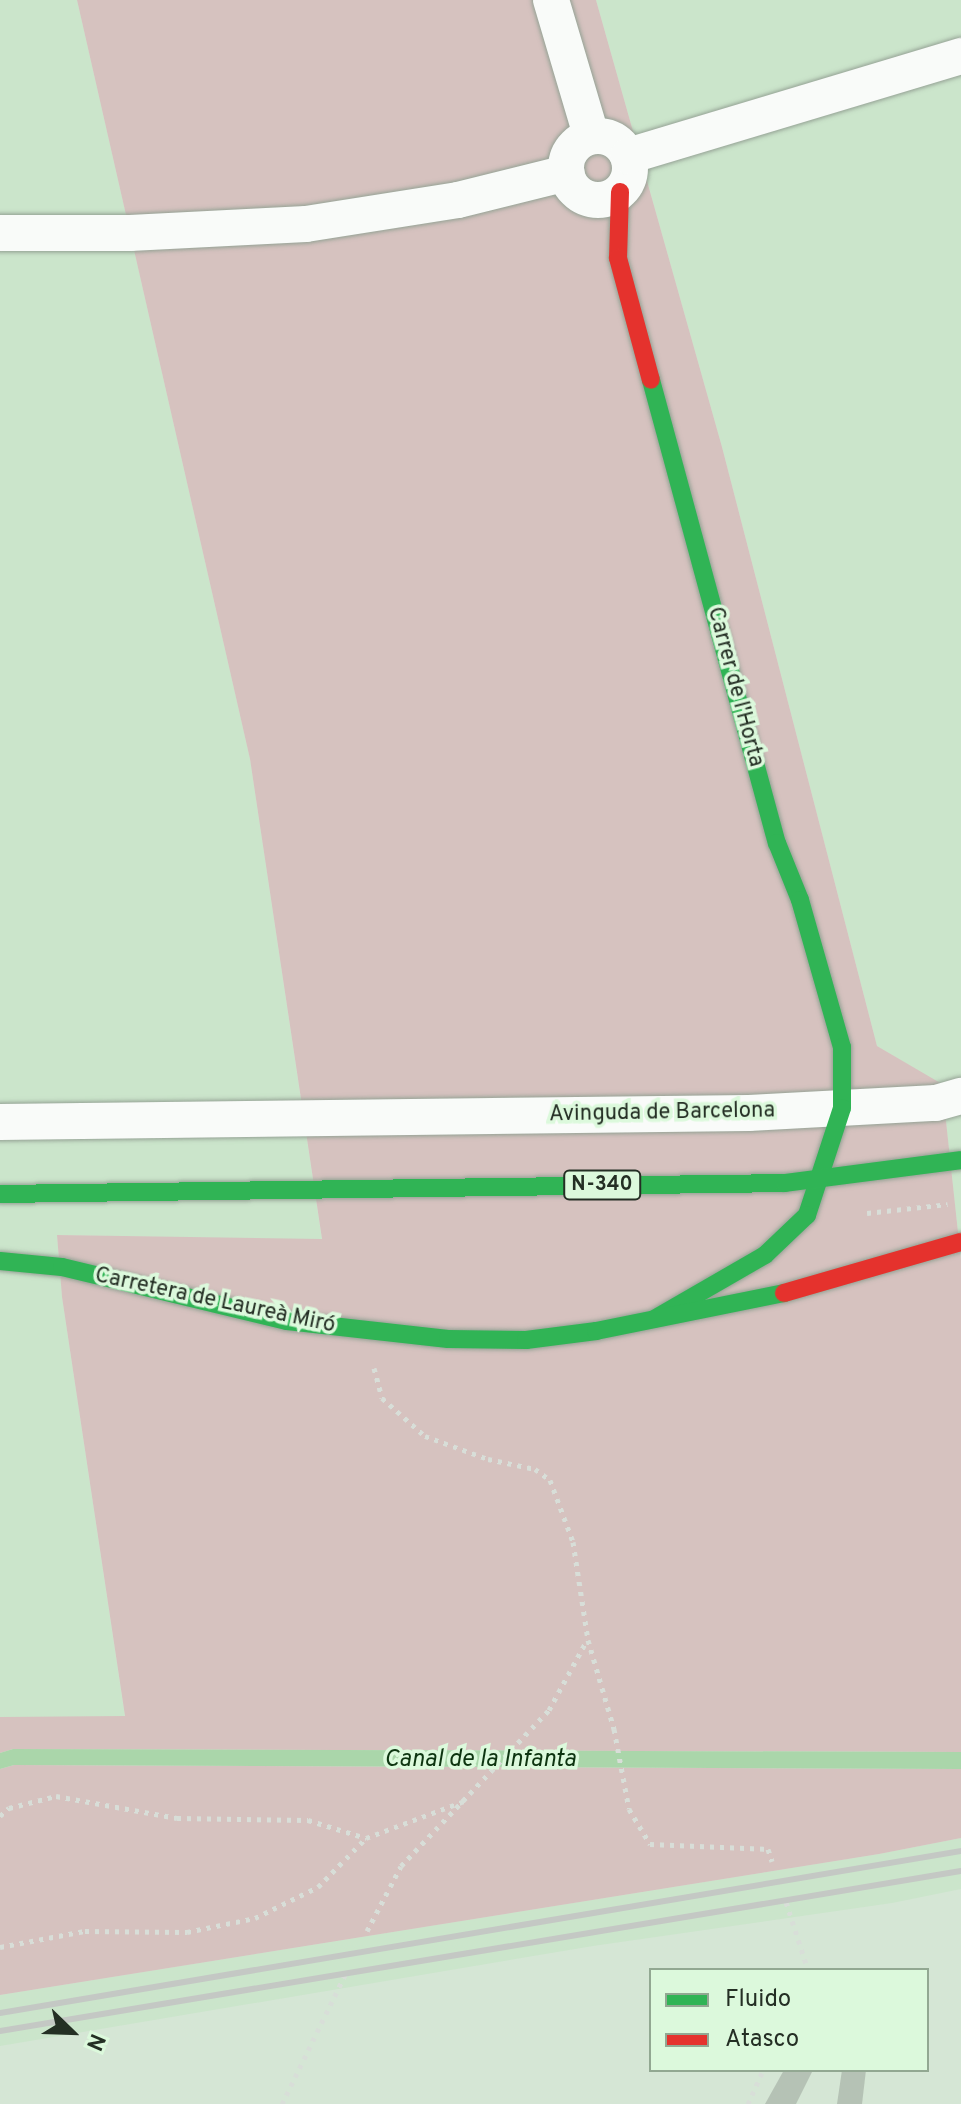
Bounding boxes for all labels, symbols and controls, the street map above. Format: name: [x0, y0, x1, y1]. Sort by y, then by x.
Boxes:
street label: Carrer de l'Horta: [701, 604, 769, 770]
street label: Avinguda de Barcelona: [549, 1098, 775, 1128]
road number: N-340: [562, 1169, 642, 1201]
street label: Carretera de Laureà Miró: [92, 1263, 338, 1339]
water label: Canal de la Infanta: [384, 1747, 576, 1775]
legend: [649, 1968, 929, 2072]
text: Fluido: [725, 1985, 791, 2015]
north arrow: [32, 1992, 112, 2072]
text: Atasco: [725, 2025, 799, 2055]
text: N: [79, 2029, 110, 2054]

